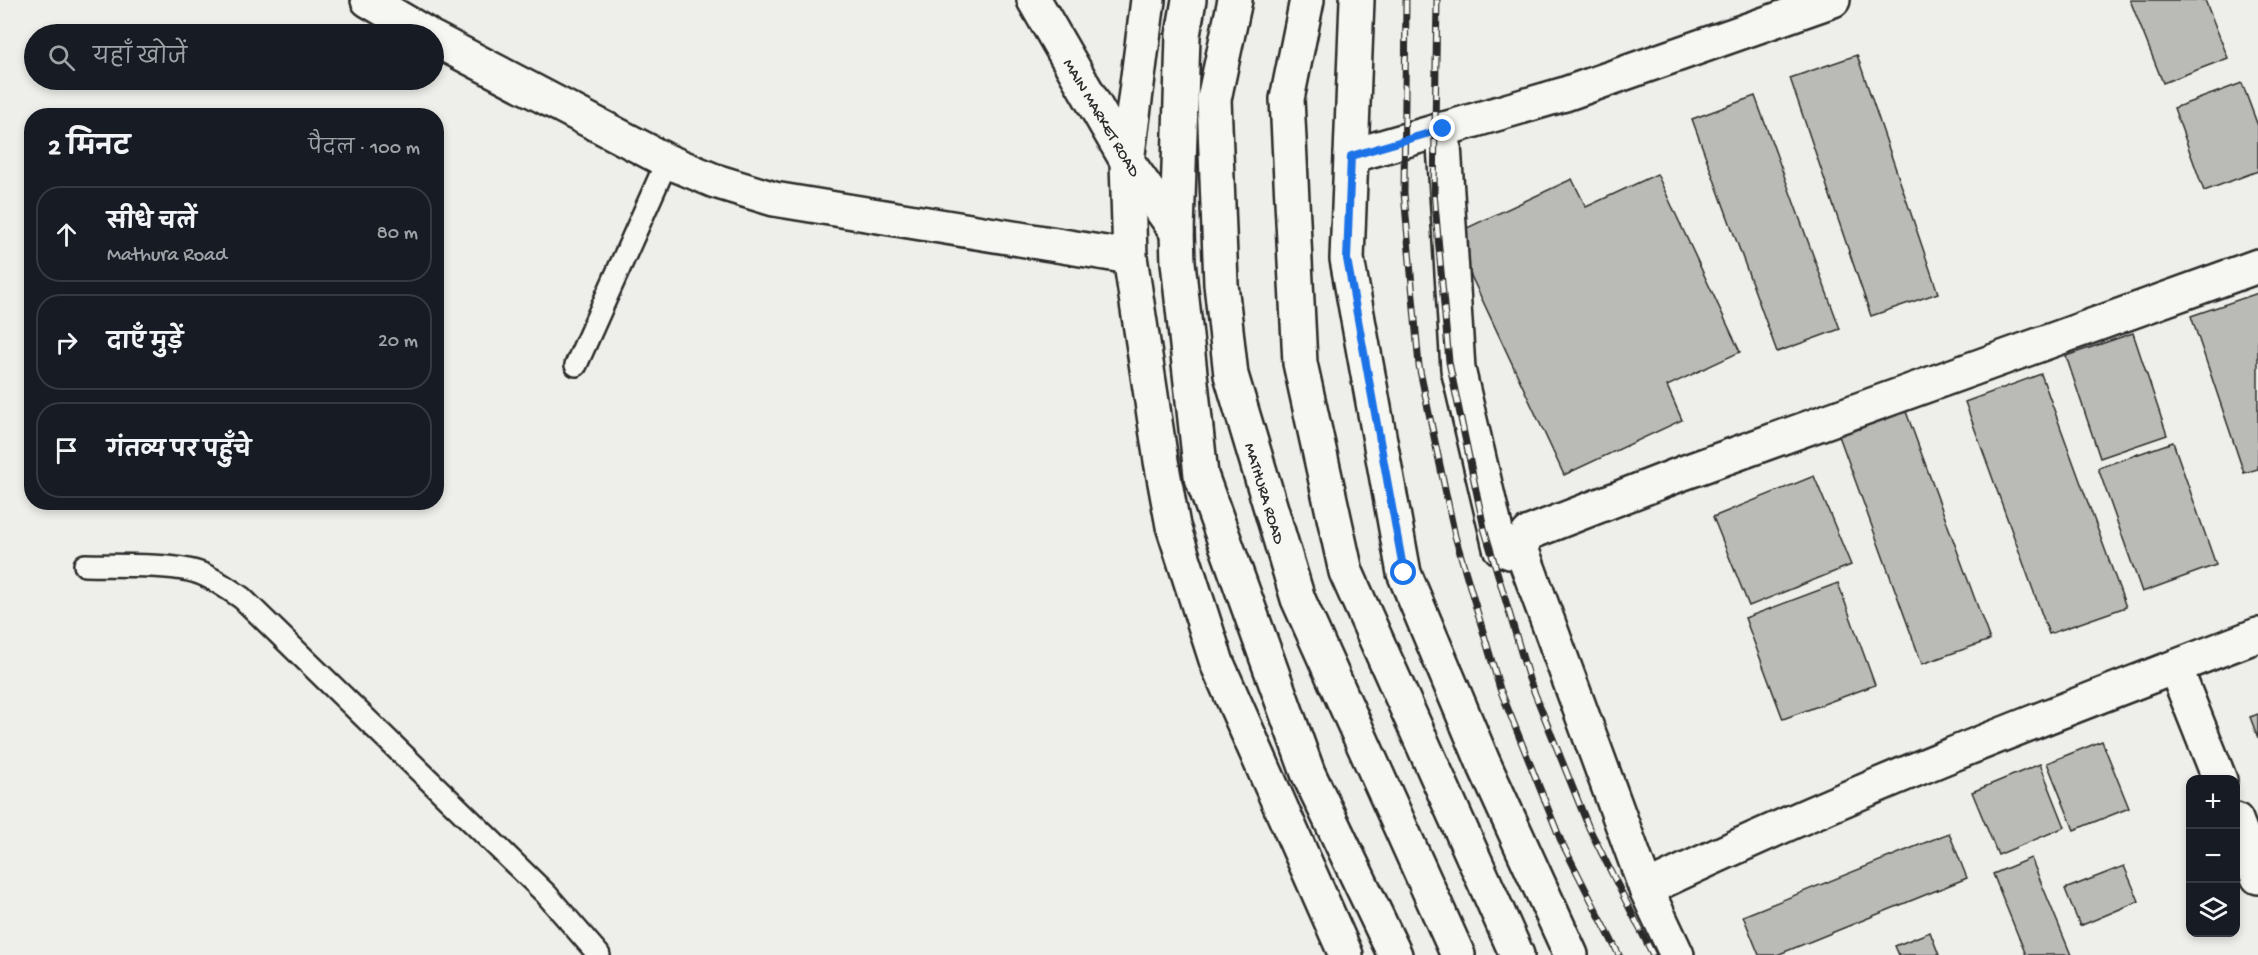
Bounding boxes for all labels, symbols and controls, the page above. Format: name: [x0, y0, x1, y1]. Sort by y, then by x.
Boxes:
search box: [24, 24, 444, 90]
icon: search: [45, 41, 78, 74]
text: यहाँ खोजें: [93, 46, 187, 72]
street label: MAIN MARKET ROAD: [1057, 56, 1143, 182]
route end: [1429, 115, 1455, 141]
text: 2 मिनट: [48, 134, 130, 165]
text: पैदल · 100 m: [308, 138, 420, 161]
text: सीधे चलें: [107, 211, 197, 237]
icon: ahead: [50, 218, 83, 251]
text: 80 m: [377, 223, 418, 246]
text: Mathura Road: [107, 245, 227, 268]
icon: right: [50, 326, 83, 359]
text: दाएँ मुड़ें: [107, 331, 183, 357]
text: 20 m: [378, 331, 418, 354]
icon: arrive: [50, 434, 83, 467]
text: गंतव्य पर पहुँचे: [107, 439, 251, 465]
street label: MATHURA ROAD: [1238, 441, 1287, 547]
route start: [1390, 559, 1416, 585]
map controls: [2186, 775, 2240, 937]
button: +: [2186, 775, 2240, 829]
button: −: [2186, 829, 2240, 883]
button: layers: [2186, 883, 2240, 937]

